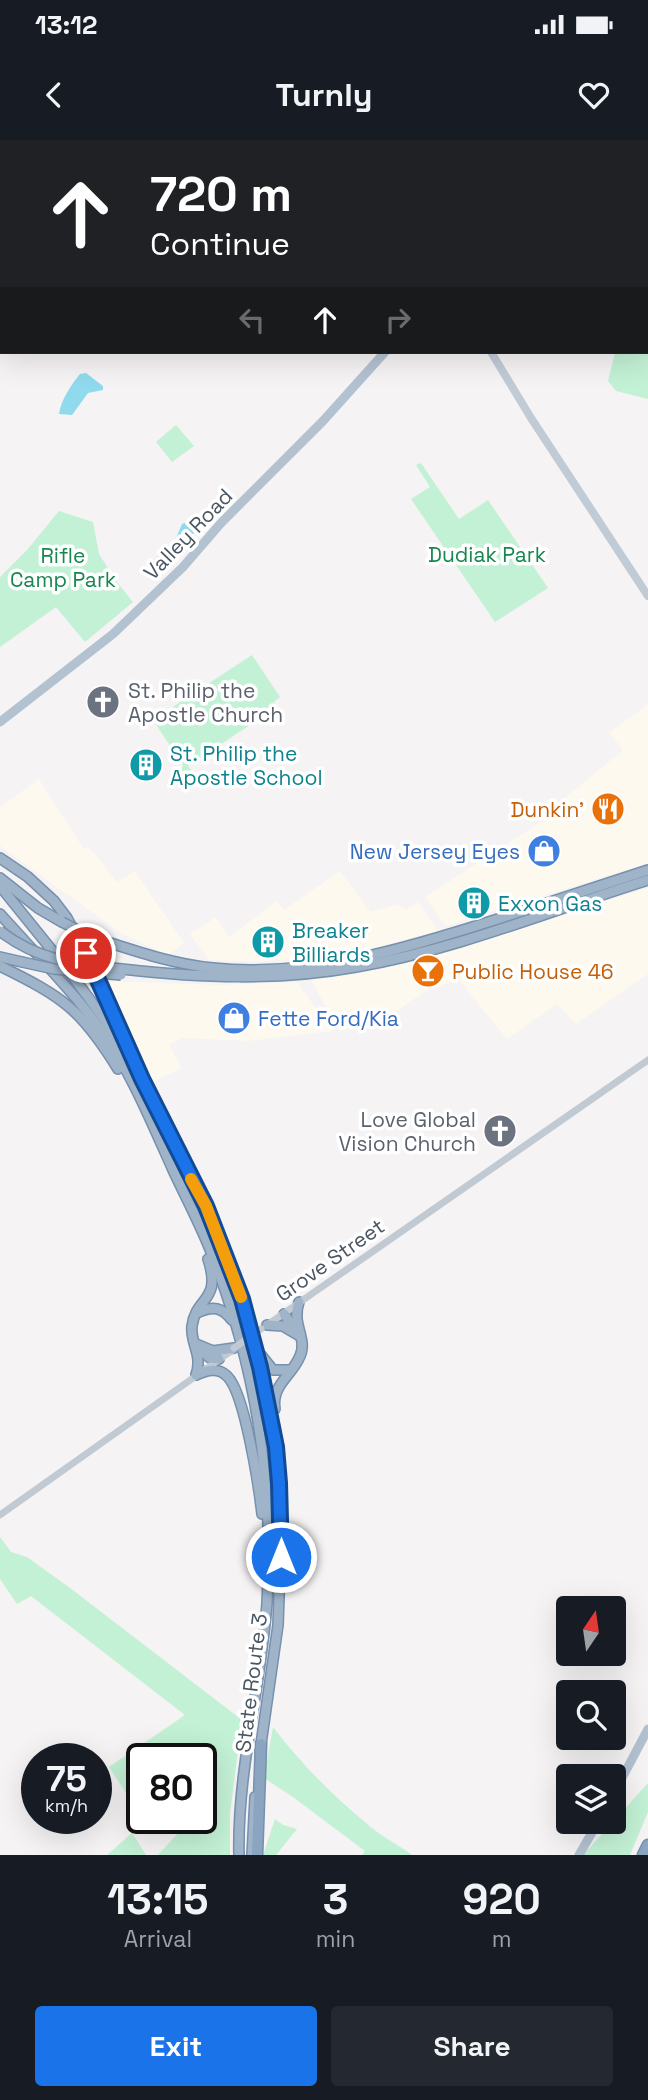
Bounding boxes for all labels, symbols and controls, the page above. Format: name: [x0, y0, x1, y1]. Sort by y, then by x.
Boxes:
text: 13:12: [35, 8, 98, 42]
text: Turnly: [276, 75, 372, 115]
icon: back: [35, 76, 73, 114]
icon: heart: [575, 76, 613, 114]
text: 720 m: [150, 163, 292, 225]
icon: ahead: [35, 168, 126, 259]
text: Continue: [150, 224, 290, 264]
icon: left: [233, 301, 271, 339]
icon: ahead: [306, 301, 344, 339]
icon: right: [379, 301, 417, 339]
street label: Valley Road: [138, 483, 238, 585]
park label: Dudiak Park: [428, 541, 546, 568]
park label: Rifle Camp Park: [10, 542, 116, 593]
place label: St. Philip the Apostle Church: [128, 677, 283, 728]
church icon: St. Philip the Apostle Church: [84, 683, 122, 721]
place label: St. Philip the Apostle School: [170, 740, 323, 791]
building icon: St. Philip the Apostle School: [127, 746, 165, 784]
restaurant icon: Dunkin': [589, 790, 627, 828]
place label: Dunkin': [510, 796, 584, 823]
shop icon: New Jersey Eyes: [525, 832, 563, 870]
place label: New Jersey Eyes: [350, 838, 520, 865]
building icon: Exxon Gas: [455, 884, 493, 922]
place label: Exxon Gas: [498, 890, 602, 917]
place label: Breaker Billiards: [292, 917, 371, 968]
pin: [56, 923, 116, 983]
building icon: Breaker Billiards: [249, 923, 287, 961]
icon: arrive: [67, 934, 105, 972]
bar icon: Public House 46: [409, 952, 447, 990]
place label: Public House 46: [452, 958, 614, 985]
shop icon: Fette Ford/Kia: [215, 999, 253, 1037]
place label: Fette Ford/Kia: [258, 1005, 399, 1032]
place label: Love Global Vision Church: [338, 1106, 476, 1157]
church icon: Love Global Vision Church: [481, 1112, 519, 1150]
street label: Grove Street: [270, 1213, 390, 1307]
position arrow: [244, 1520, 318, 1594]
north arrow: [556, 1596, 626, 1666]
map controls: [556, 1596, 626, 1834]
street label: State Route 3: [229, 1612, 273, 1754]
button: search: [556, 1680, 626, 1750]
speed limit sign: 80: [126, 1743, 217, 1834]
text: 75: [46, 1757, 87, 1801]
button: layers: [556, 1764, 626, 1834]
text: km/h: [45, 1794, 88, 1817]
text: 13:15: [107, 1873, 209, 1926]
text: 3: [323, 1873, 348, 1926]
text: 920: [463, 1873, 541, 1926]
text: Arrival: [124, 1924, 192, 1954]
text: min: [316, 1924, 355, 1954]
text: m: [492, 1924, 512, 1954]
button: Exit: [35, 2006, 317, 2086]
button: Share: [331, 2006, 613, 2086]

